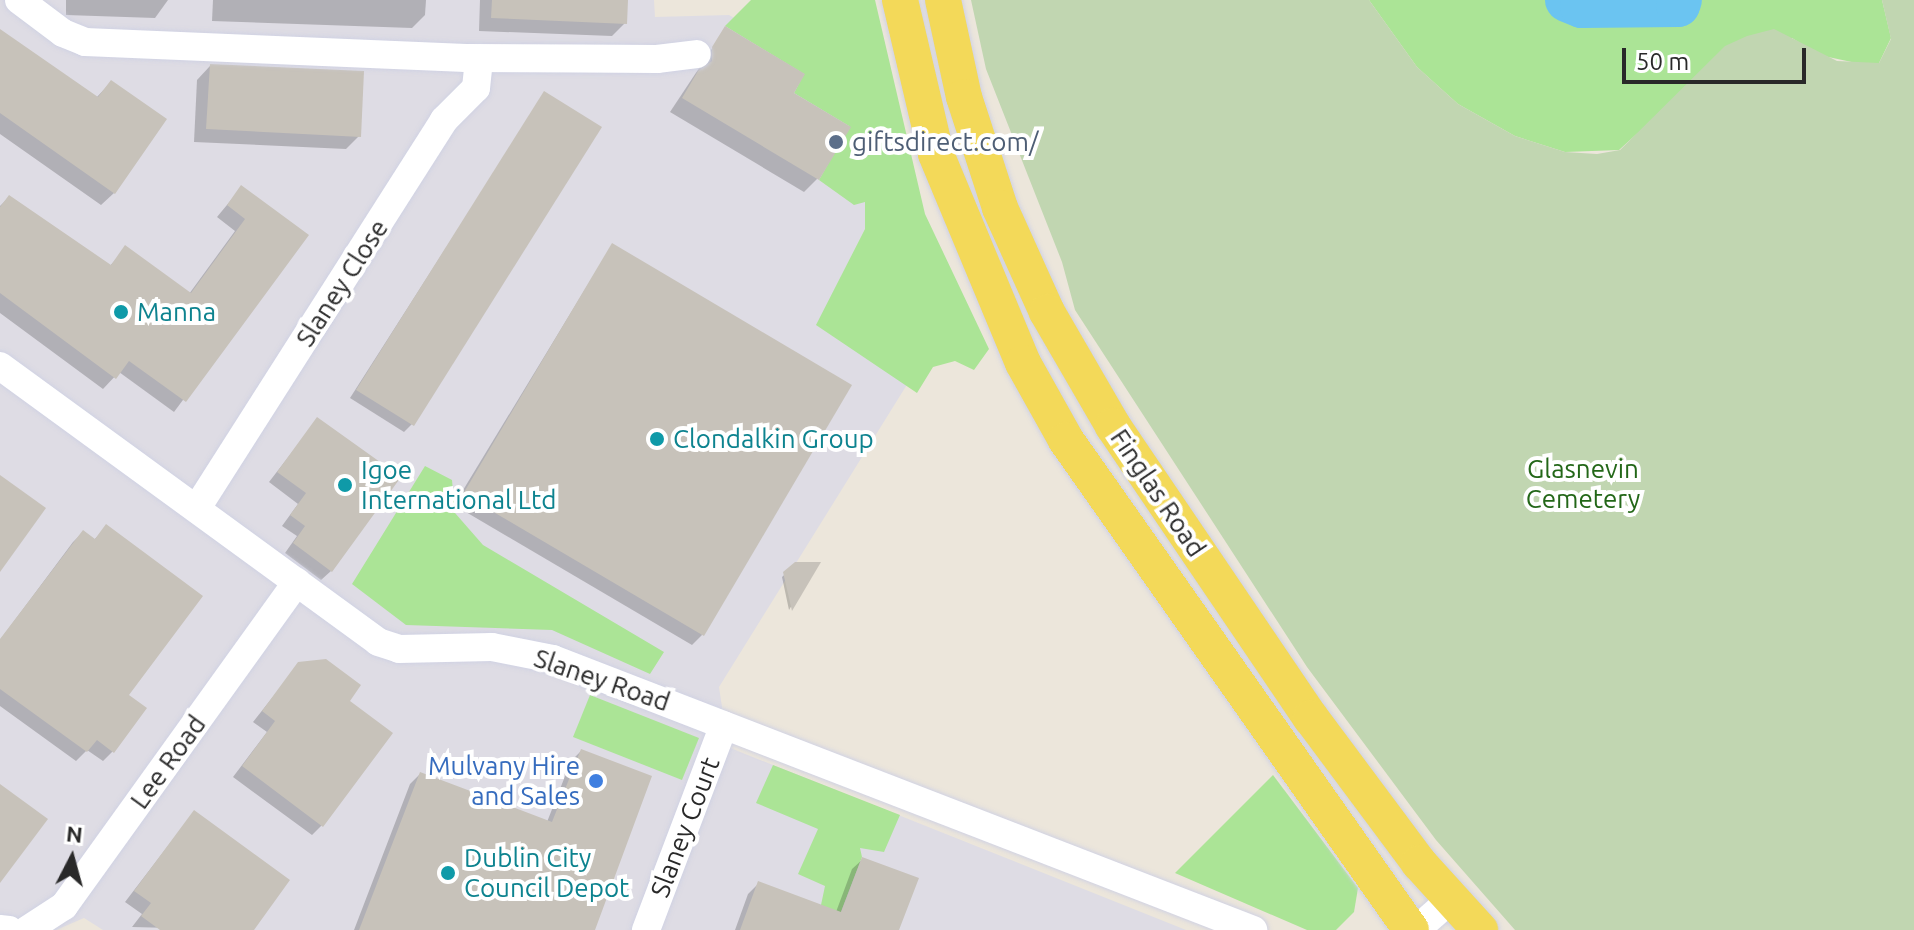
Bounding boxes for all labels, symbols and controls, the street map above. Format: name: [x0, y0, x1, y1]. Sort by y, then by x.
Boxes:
scale bar: [1626, 32, 1810, 82]
text: 50 m: [1636, 48, 1689, 75]
place label: giftsdirect.com/: [852, 126, 1039, 158]
marker: giftsdirect.com/: [827, 133, 845, 151]
street label: Slaney Close: [289, 214, 395, 352]
place label: Manna: [137, 296, 216, 328]
marker: Manna: [112, 303, 130, 321]
place label: Clondalkin Group: [673, 423, 874, 455]
street label: Finglas Road: [1104, 423, 1212, 563]
marker: Clondalkin Group: [648, 430, 666, 448]
park label: Glasnevin Cemetery: [1526, 453, 1640, 514]
place label: Igoe International Ltd: [361, 454, 556, 516]
marker: Igoe International Ltd: [336, 476, 354, 494]
street label: Slaney Road: [530, 642, 674, 718]
street label: Lee Road: [124, 709, 212, 815]
place label: Mulvany Hire and Sales: [428, 750, 580, 812]
street label: Slaney Court: [644, 753, 726, 901]
marker: Mulvany Hire and Sales: [587, 772, 605, 790]
north arrow: [32, 818, 112, 898]
text: N: [65, 820, 84, 847]
place label: Dublin City Council Depot: [464, 842, 629, 904]
marker: Dublin City Council Depot: [439, 864, 457, 882]

